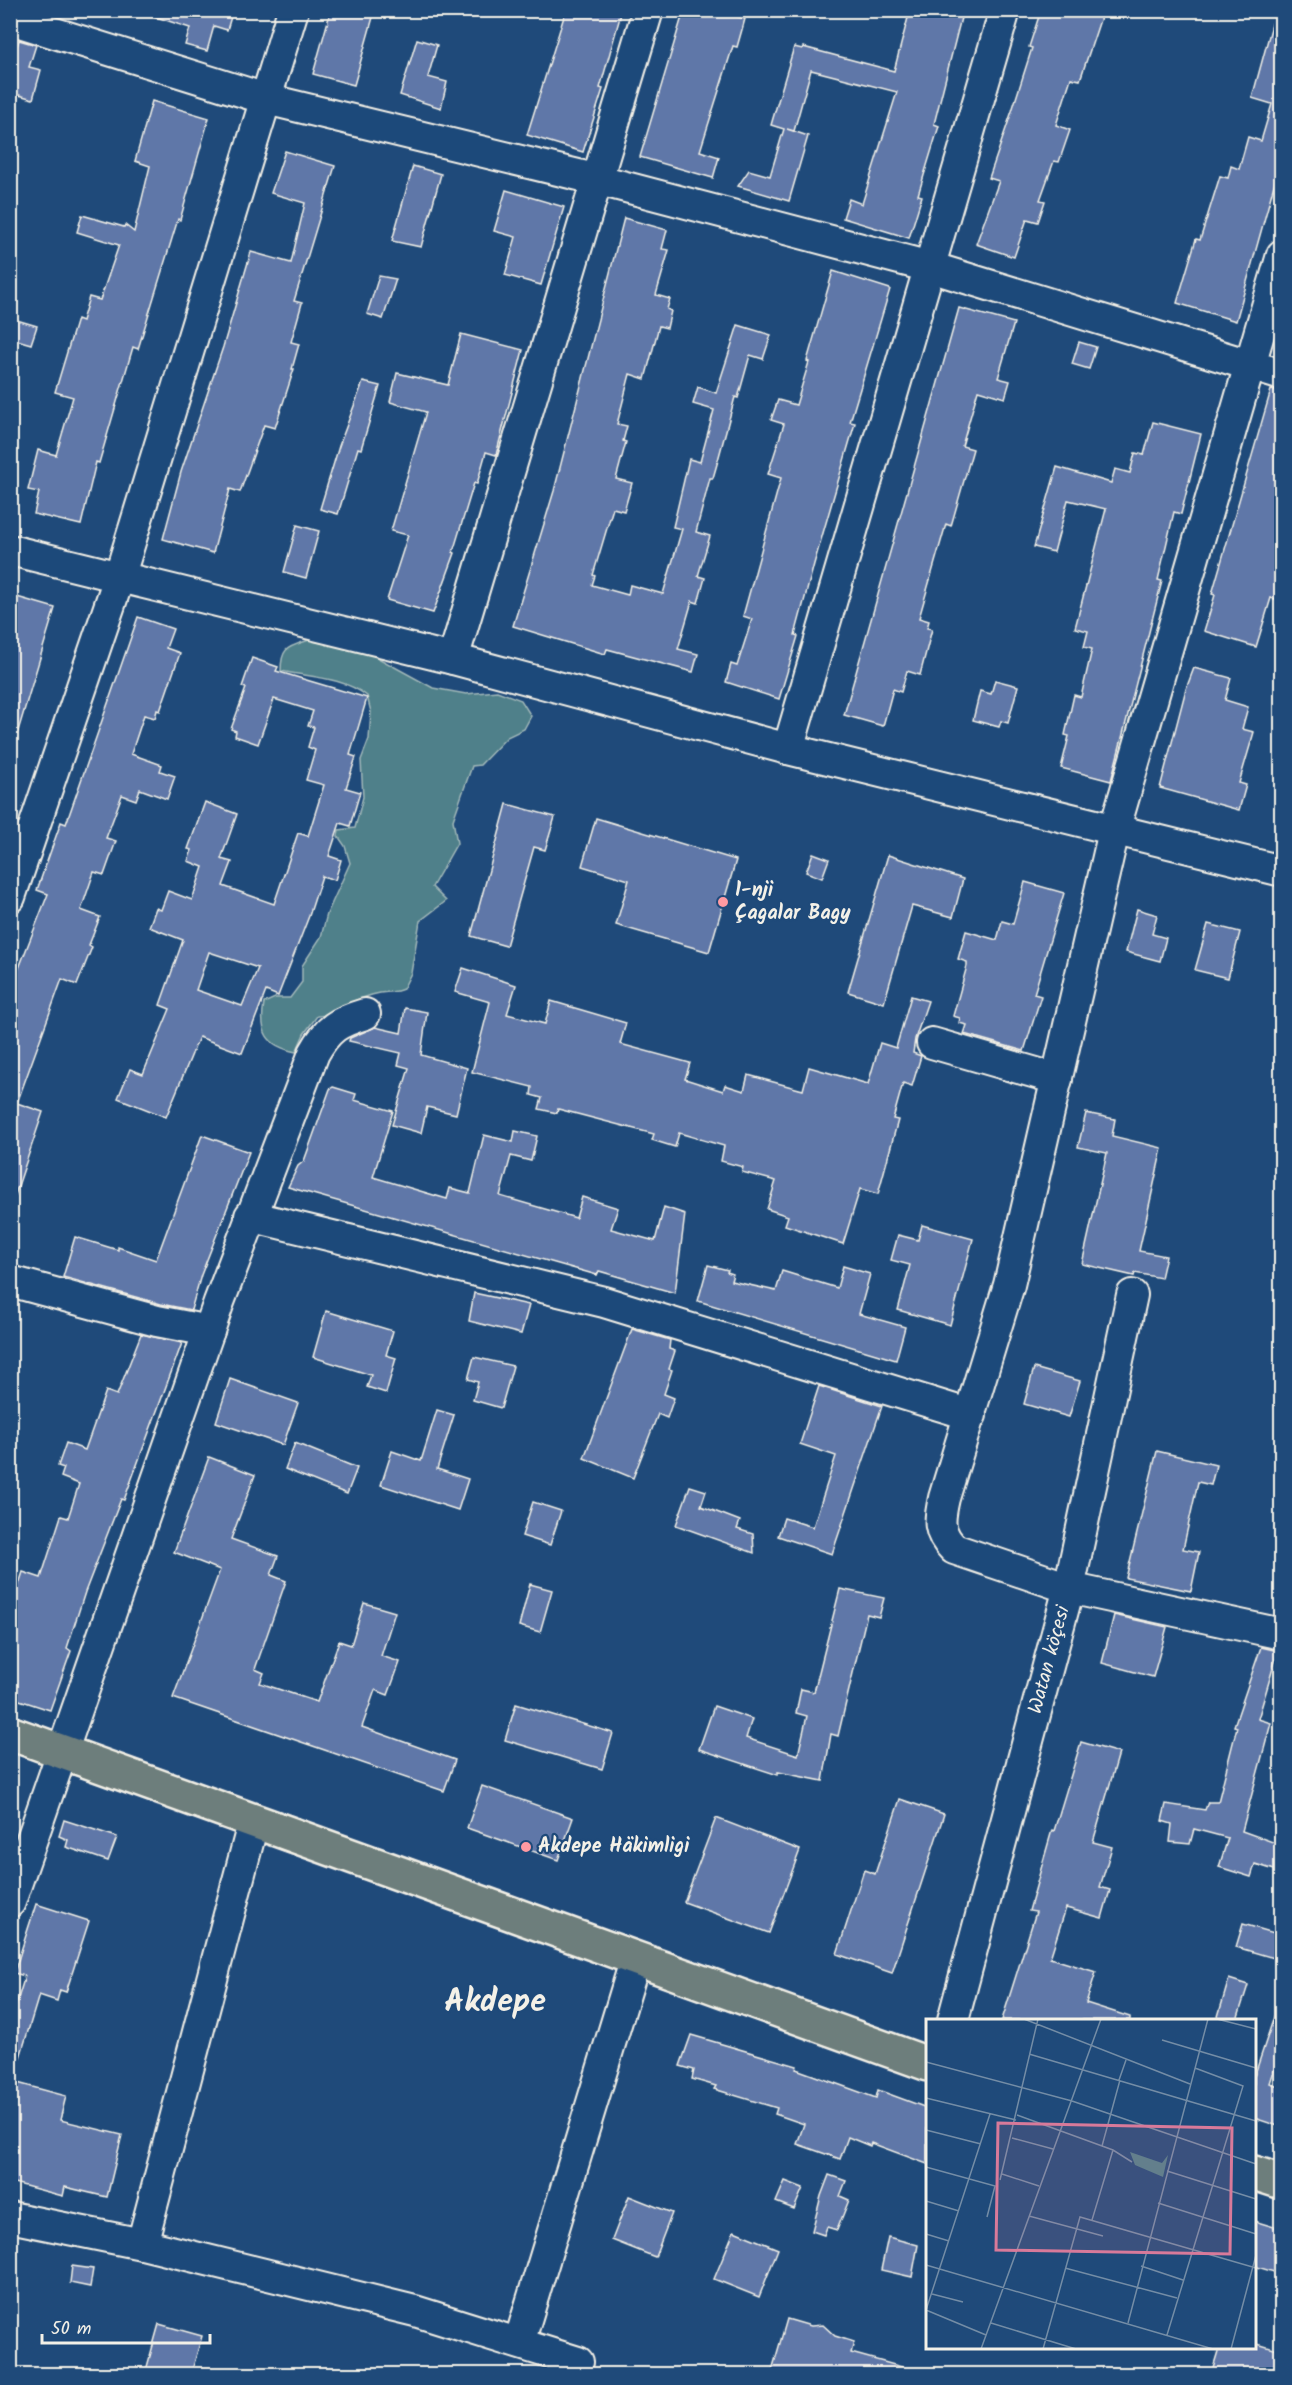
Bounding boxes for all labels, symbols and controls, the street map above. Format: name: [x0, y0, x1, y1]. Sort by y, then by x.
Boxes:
place label: 1-nji Çagalar Bagy: [735, 875, 851, 930]
marker: 1-nji Çagalar Bagy: [716, 895, 730, 909]
street label: Watan köçesi: [1020, 1601, 1080, 1717]
place label: Akdepe Häkimligi: [538, 1831, 690, 1863]
marker: Akdepe Häkimligi: [519, 1840, 533, 1854]
district label: Akdepe: [444, 1977, 546, 2028]
inset map: [926, 2019, 1256, 2349]
scale bar: [42, 2307, 210, 2345]
text: 50 m: [51, 2315, 91, 2344]

